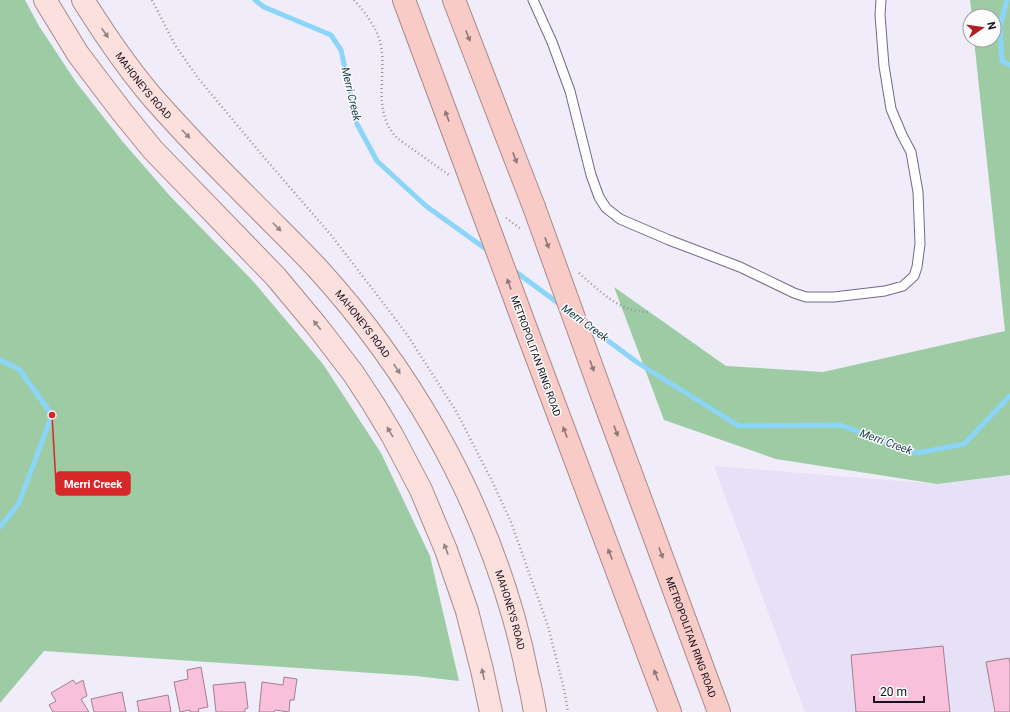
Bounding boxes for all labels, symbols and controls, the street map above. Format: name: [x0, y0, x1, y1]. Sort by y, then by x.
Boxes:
north arrow: [962, 8, 1002, 48]
text: N: [984, 21, 999, 31]
one-way arrow: [101, 27, 109, 38]
one-way arrow: [466, 31, 472, 43]
street label: MAHONEYS ROAD: [114, 50, 174, 121]
water label: Merri Creek: [339, 66, 364, 123]
one-way arrow: [444, 110, 450, 122]
one-way arrow: [181, 129, 191, 139]
one-way arrow: [512, 152, 518, 164]
one-way arrow: [272, 222, 281, 232]
one-way arrow: [545, 238, 551, 250]
one-way arrow: [506, 277, 512, 289]
street label: MAHONEYS ROAD: [333, 288, 393, 360]
street label: METROPOLITAN RING ROAD: [509, 294, 563, 418]
water label: Merri Creek: [559, 302, 611, 345]
one-way arrow: [312, 320, 321, 330]
one-way arrow: [589, 360, 595, 372]
one-way arrow: [393, 363, 400, 375]
one-way arrow: [387, 426, 394, 438]
one-way arrow: [561, 426, 567, 438]
one-way arrow: [613, 426, 619, 438]
water label: Merri Creek: [858, 427, 914, 458]
callout: Merri Creek: [56, 472, 130, 495]
text: Merri Creek: [64, 478, 122, 491]
one-way arrow: [442, 543, 448, 555]
one-way arrow: [607, 547, 613, 559]
one-way arrow: [658, 548, 664, 560]
street label: MAHONEYS ROAD: [494, 568, 527, 651]
street label: METROPOLITAN RING ROAD: [664, 575, 719, 699]
one-way arrow: [480, 668, 486, 680]
one-way arrow: [652, 669, 658, 681]
scale bar: [874, 678, 924, 704]
text: 20 m: [880, 685, 907, 699]

